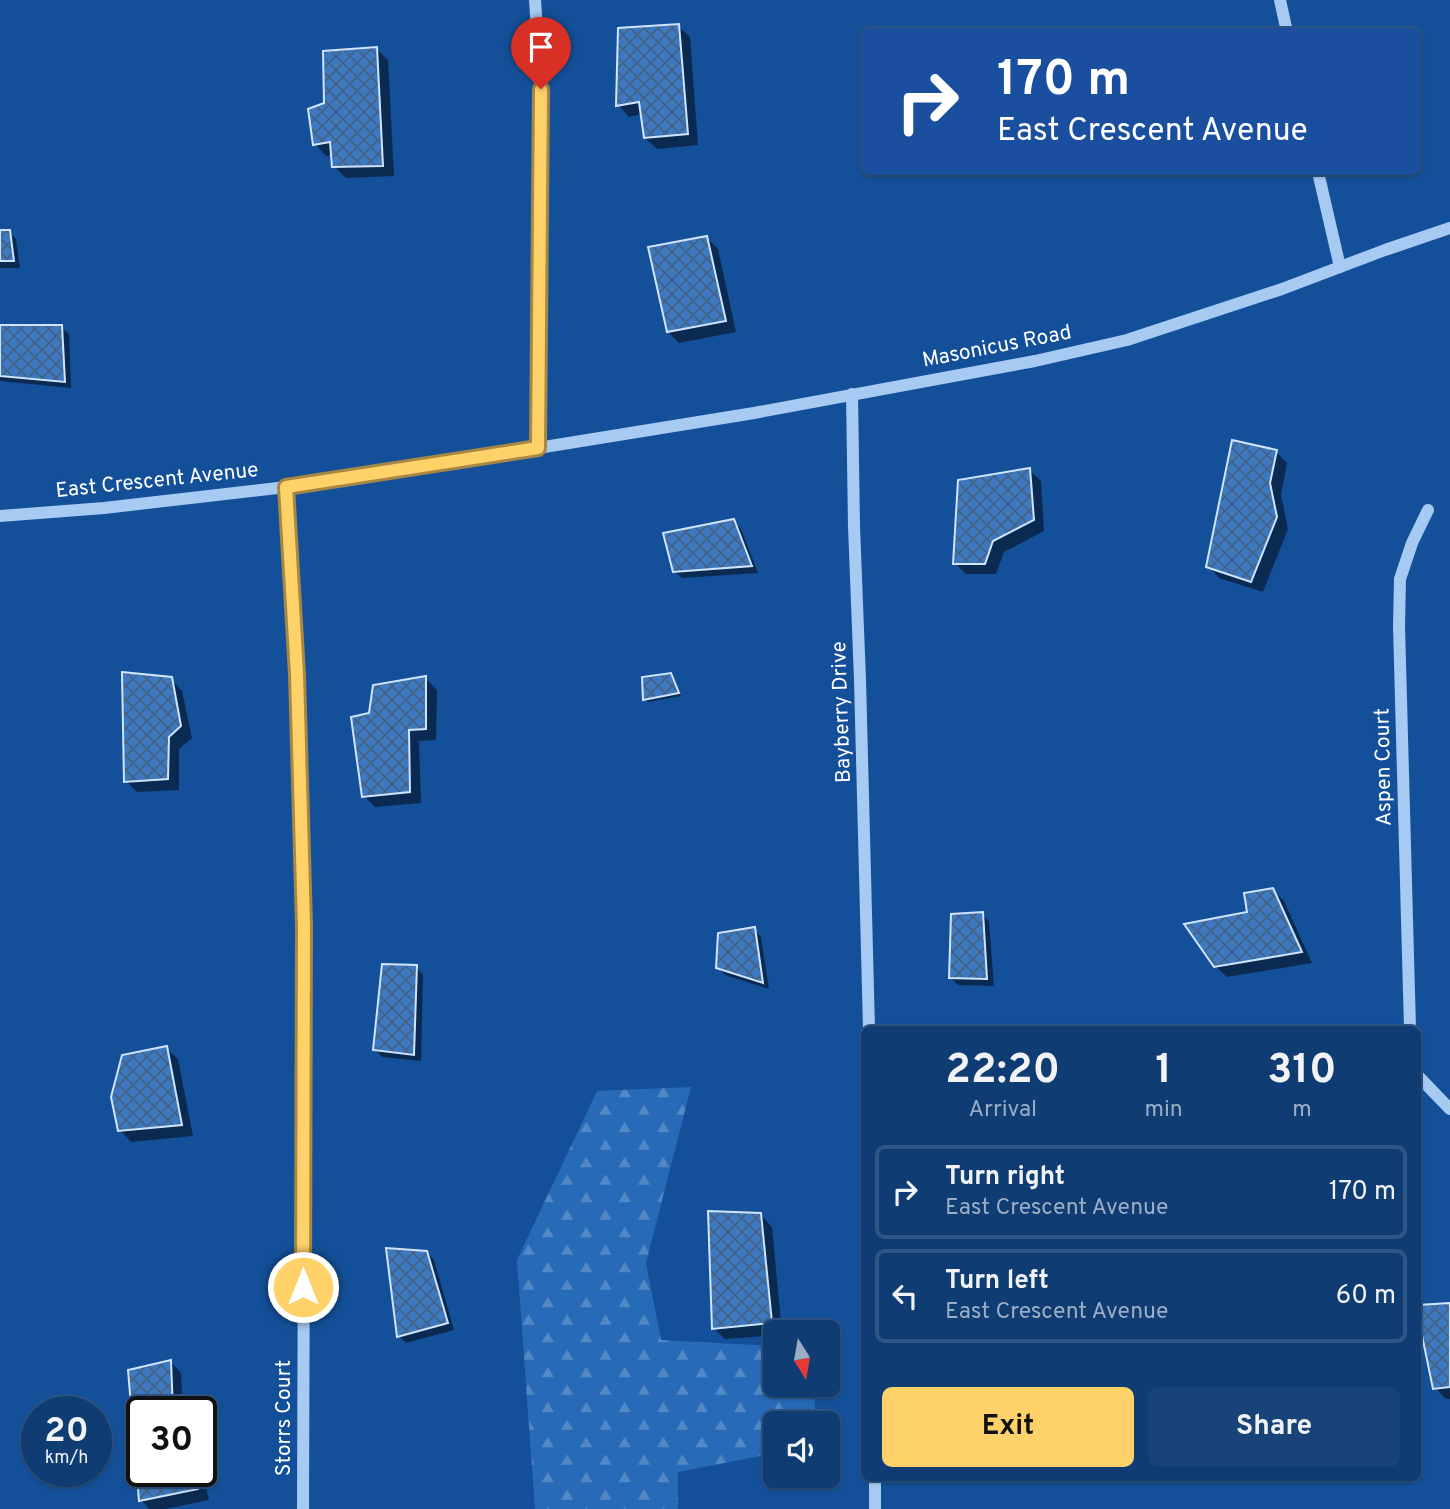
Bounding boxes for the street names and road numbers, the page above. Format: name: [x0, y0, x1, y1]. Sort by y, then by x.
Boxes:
street label: Masonicus Road: [920, 319, 1074, 375]
street label: East Crescent Avenue: [54, 457, 260, 505]
street label: Bayberry Drive: [826, 641, 858, 783]
street label: Aspen Court: [1369, 708, 1399, 826]
street label: Storrs Court: [271, 1360, 298, 1476]

